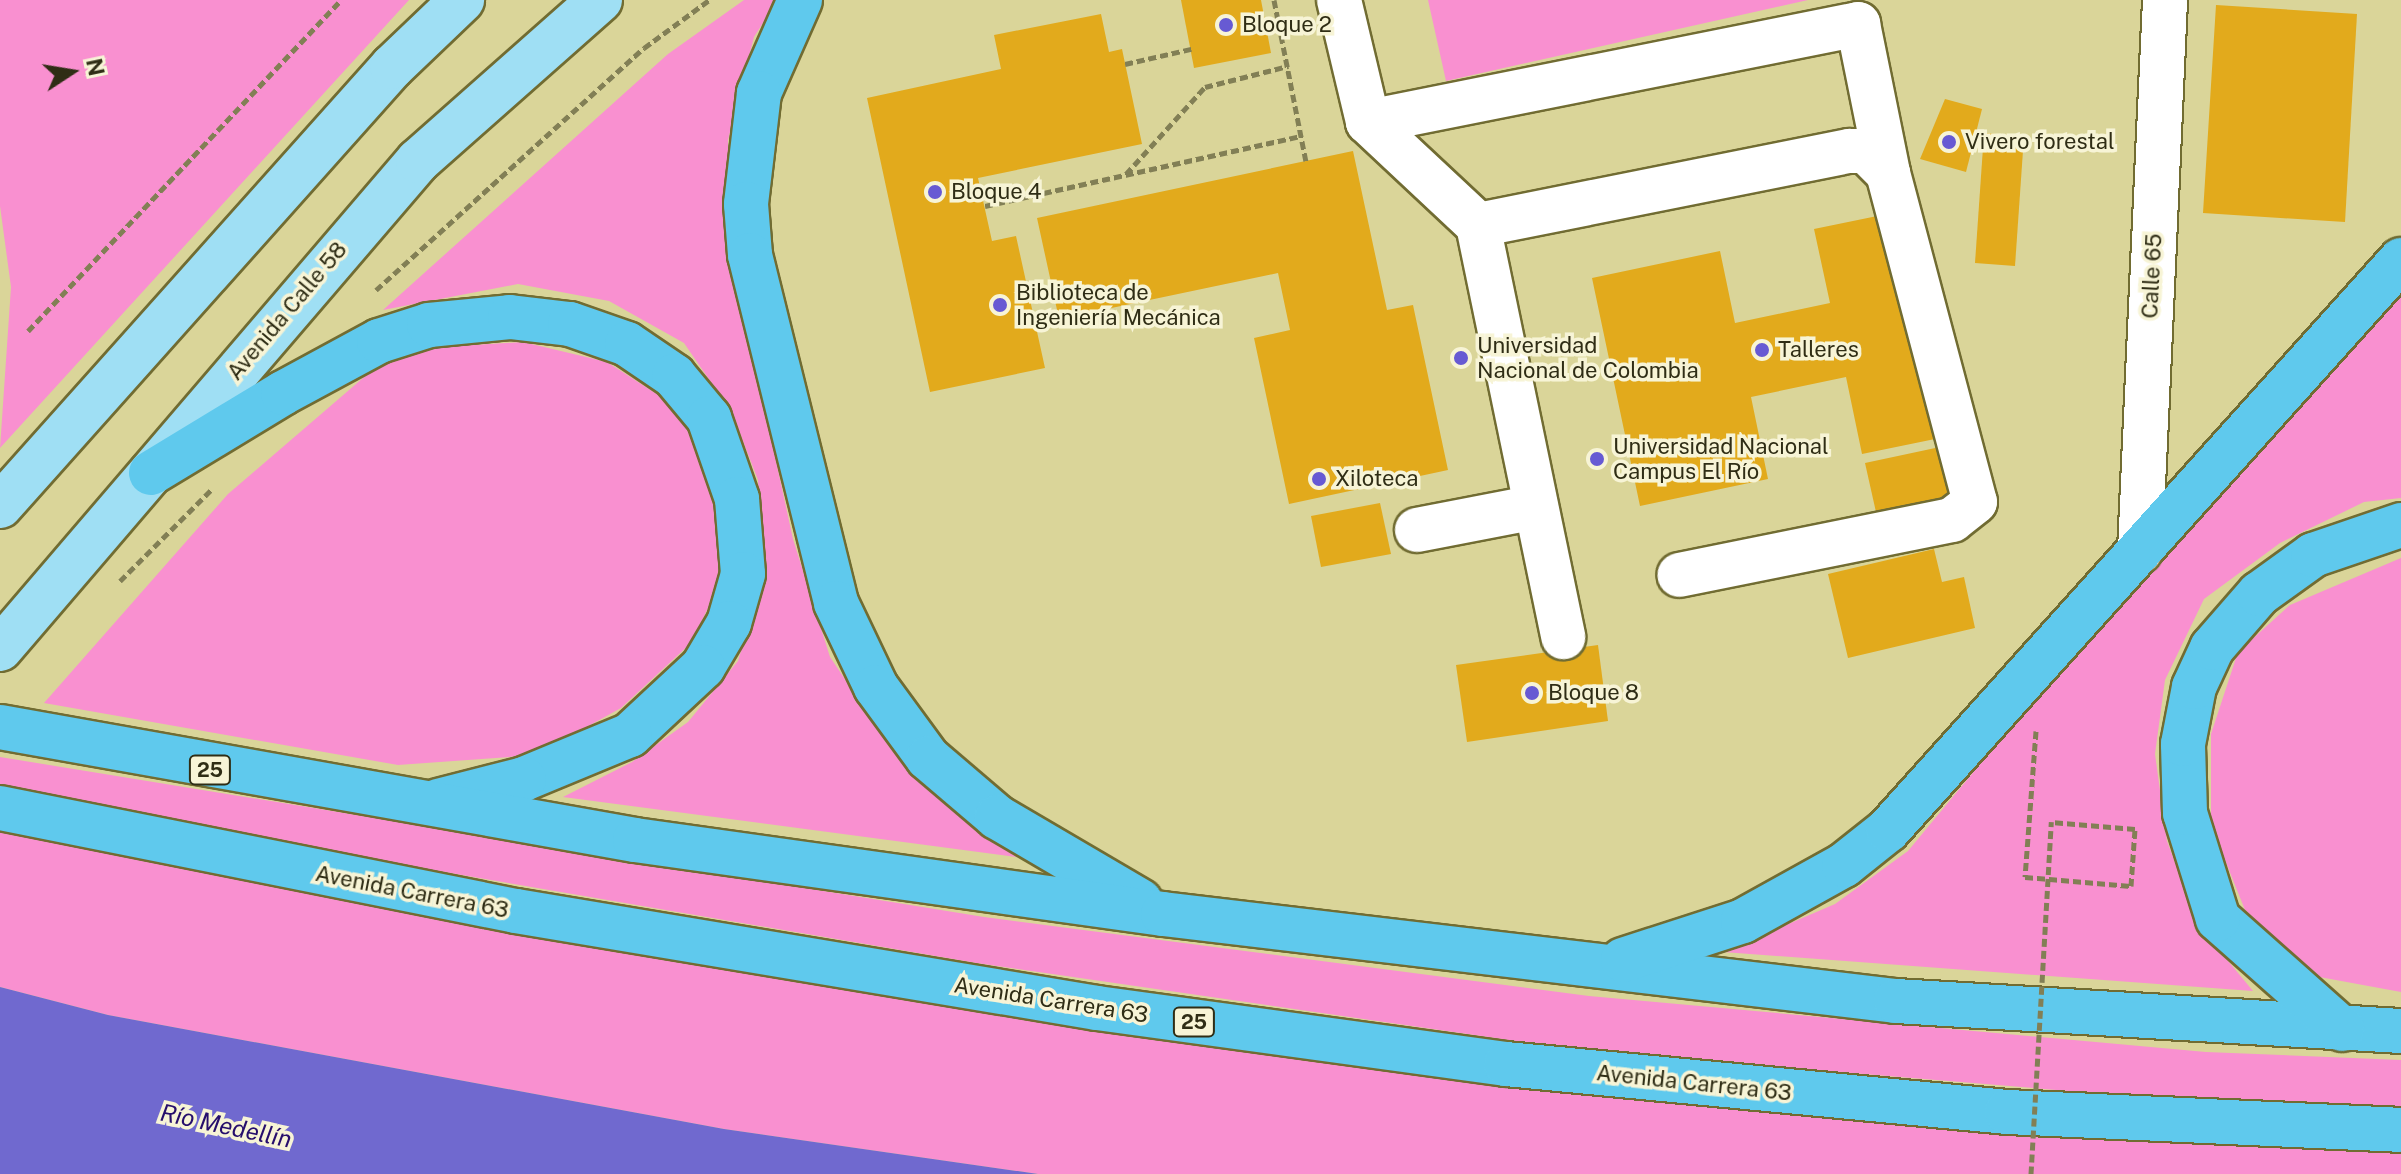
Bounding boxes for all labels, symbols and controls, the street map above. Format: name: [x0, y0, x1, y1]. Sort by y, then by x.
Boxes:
place label: Bloque 2: [1242, 12, 1332, 38]
marker: Bloque 2: [1217, 16, 1235, 34]
north arrow: [32, 32, 112, 112]
text: N: [81, 56, 110, 78]
place label: Vivero forestal: [1965, 129, 2115, 155]
marker: Vivero forestal: [1940, 133, 1958, 151]
place label: Bloque 4: [951, 179, 1042, 205]
marker: Bloque 4: [926, 183, 944, 201]
street label: Calle 65: [2137, 233, 2167, 319]
street label: Avenida Calle 58: [222, 237, 352, 385]
place label: Biblioteca de Ingeniería Mecánica: [1016, 279, 1221, 330]
marker: Biblioteca de Ingeniería Mecánica: [991, 296, 1009, 314]
place label: Universidad Nacional de Colombia: [1477, 332, 1699, 384]
place label: Talleres: [1778, 337, 1859, 363]
marker: Talleres: [1753, 341, 1771, 359]
marker: Universidad Nacional de Colombia: [1452, 349, 1470, 367]
place label: Universidad Nacional Campus El Río: [1613, 433, 1829, 484]
marker: Universidad Nacional Campus El Río: [1588, 450, 1606, 468]
place label: Xiloteca: [1335, 466, 1418, 492]
marker: Xiloteca: [1310, 470, 1328, 488]
place label: Bloque 8: [1548, 680, 1639, 706]
marker: Bloque 8: [1523, 684, 1541, 702]
road number: 25: [188, 754, 232, 786]
street label: Avenida Carrera 63: [313, 860, 511, 924]
street label: Avenida Carrera 63: [952, 972, 1150, 1028]
road number: 25: [1172, 1006, 1216, 1038]
street label: Avenida Carrera 63: [1595, 1060, 1793, 1106]
water label: Río Medellín: [158, 1098, 294, 1154]

